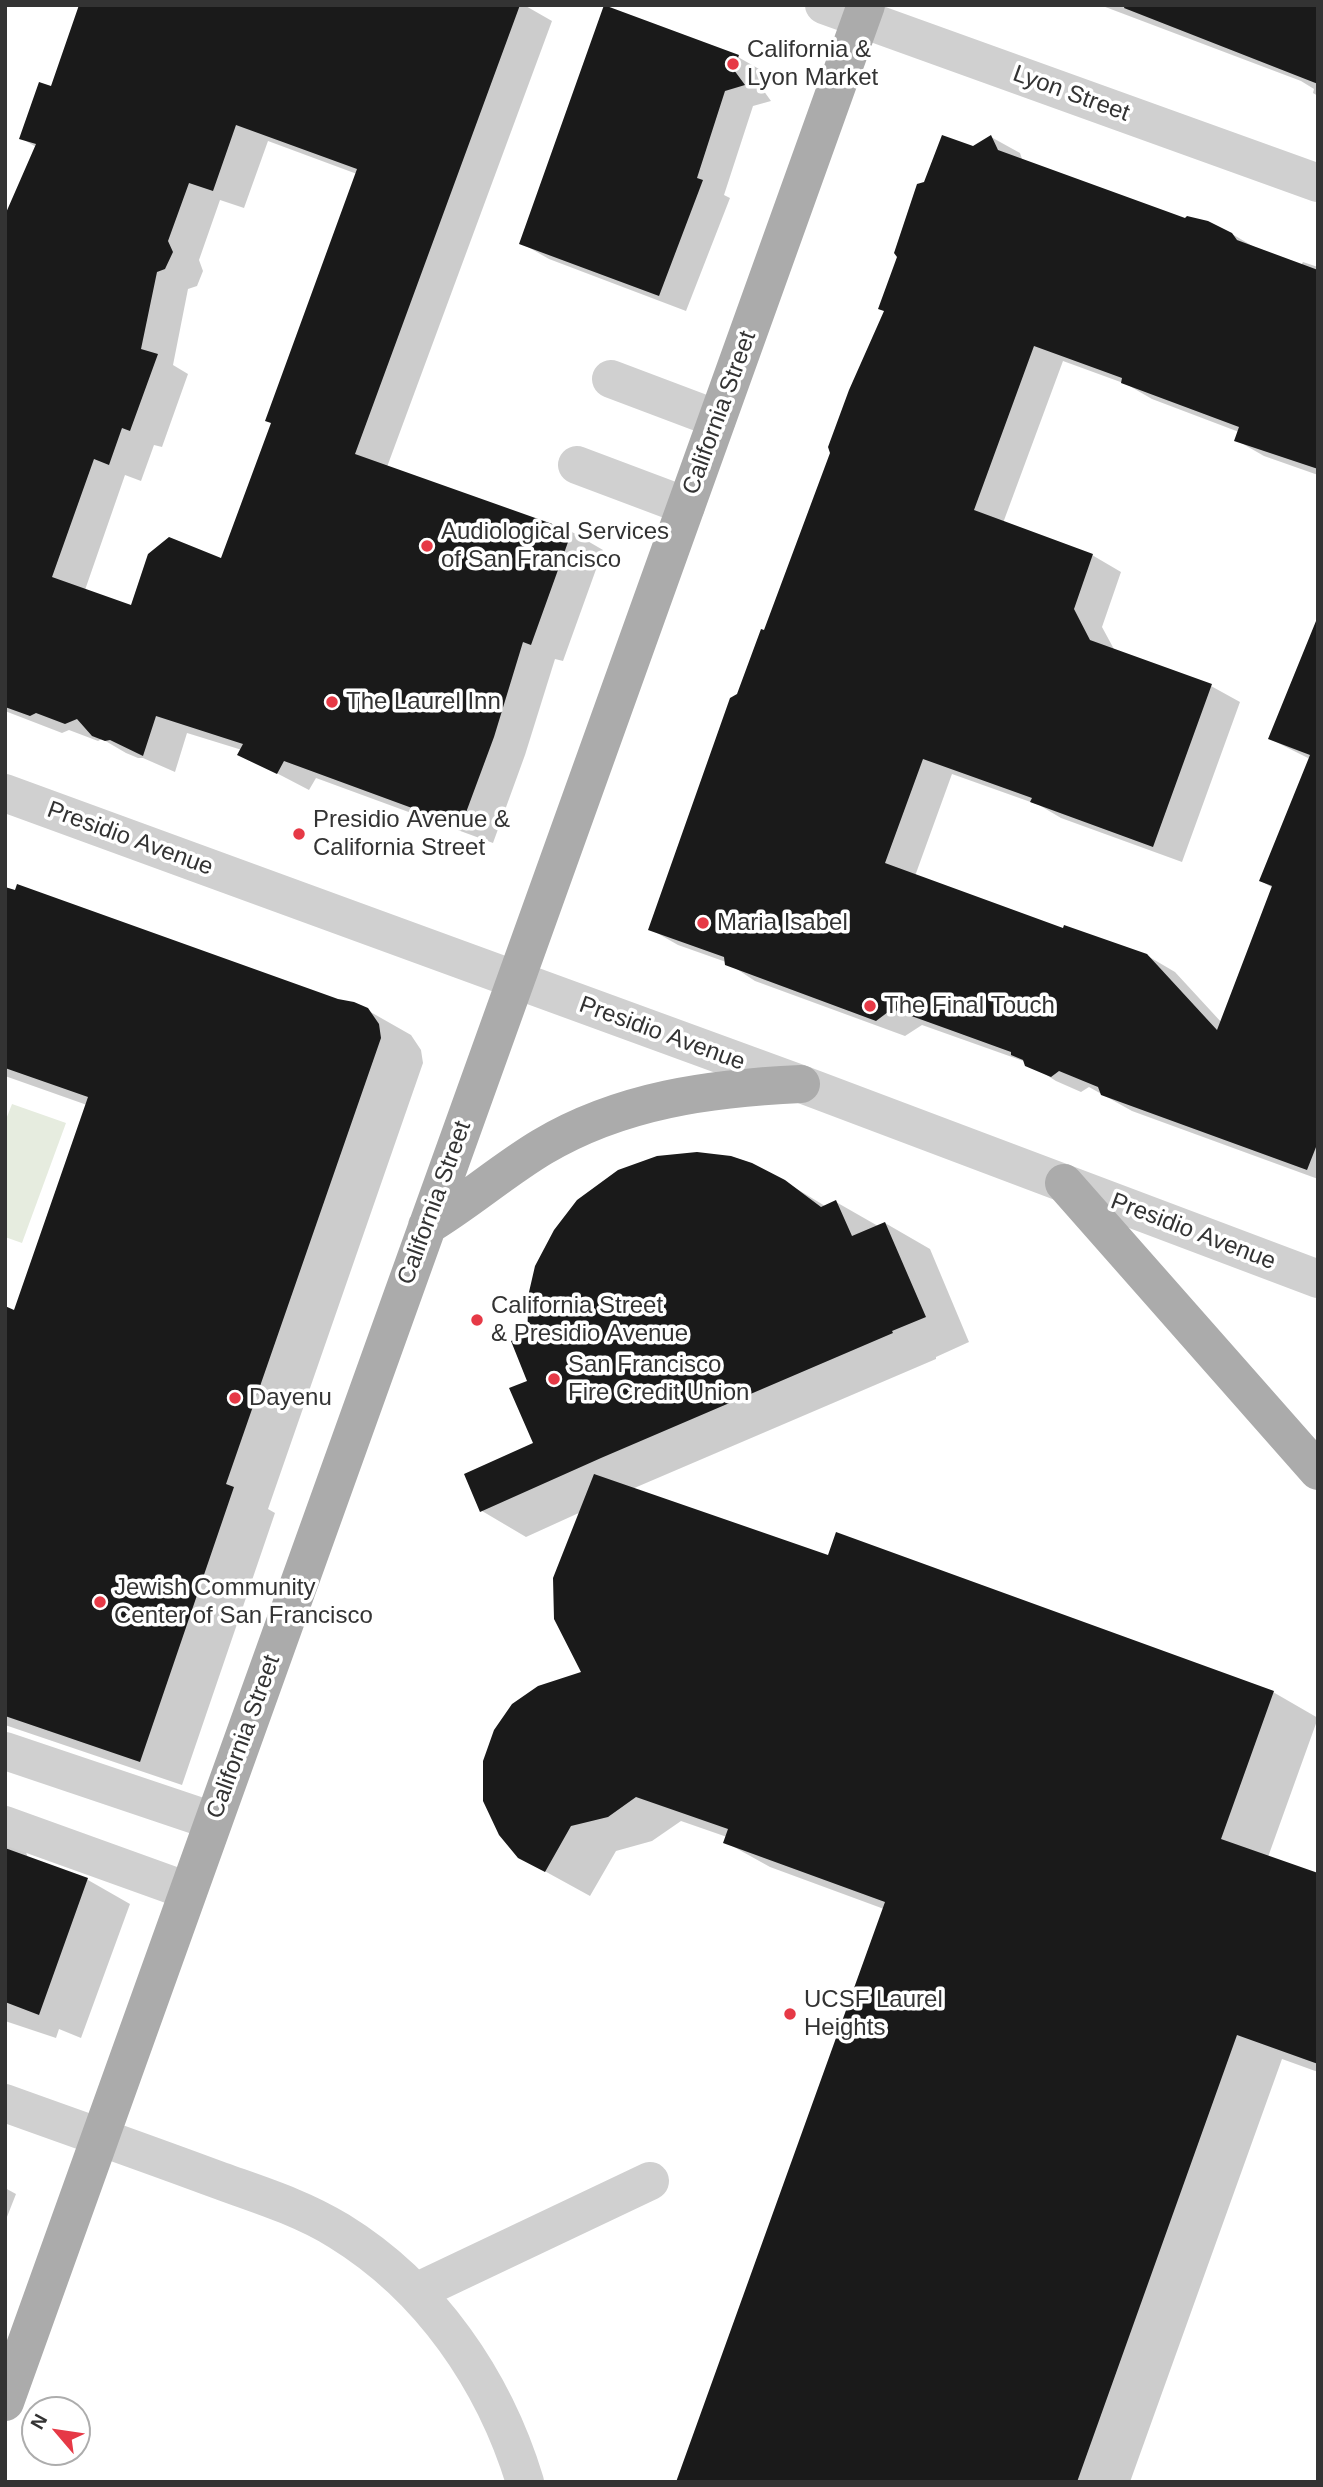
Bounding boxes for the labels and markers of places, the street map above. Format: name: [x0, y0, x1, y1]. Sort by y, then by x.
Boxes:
place label: California & Lyon Market: [747, 36, 878, 92]
marker: California & Lyon Market: [725, 56, 741, 72]
place label: Audiological Services of San Francisco: [441, 518, 669, 574]
marker: Audiological Services of San Francisco: [419, 538, 435, 554]
place label: The Laurel Inn: [346, 688, 501, 716]
marker: The Laurel Inn: [324, 694, 340, 710]
place label: Presidio Avenue & California Street: [313, 806, 510, 862]
marker: Presidio Avenue & California Street: [291, 826, 307, 842]
place label: Maria Isabel: [717, 909, 848, 937]
marker: Maria Isabel: [695, 915, 711, 931]
place label: The Final Touch: [884, 992, 1055, 1020]
marker: The Final Touch: [862, 998, 878, 1014]
place label: California Street & Presidio Avenue: [491, 1292, 688, 1348]
marker: California Street & Presidio Avenue: [469, 1312, 485, 1328]
place label: San Francisco Fire Credit Union: [568, 1351, 749, 1407]
marker: San Francisco Fire Credit Union: [546, 1371, 562, 1387]
place label: Dayenu: [249, 1384, 332, 1412]
marker: Dayenu: [227, 1390, 243, 1406]
place label: Jewish Community Center of San Francisco: [114, 1574, 373, 1630]
marker: Jewish Community Center of San Francisco: [92, 1594, 108, 1610]
place label: UCSF Laurel Heights: [804, 1986, 943, 2042]
marker: UCSF Laurel Heights: [782, 2006, 798, 2022]

